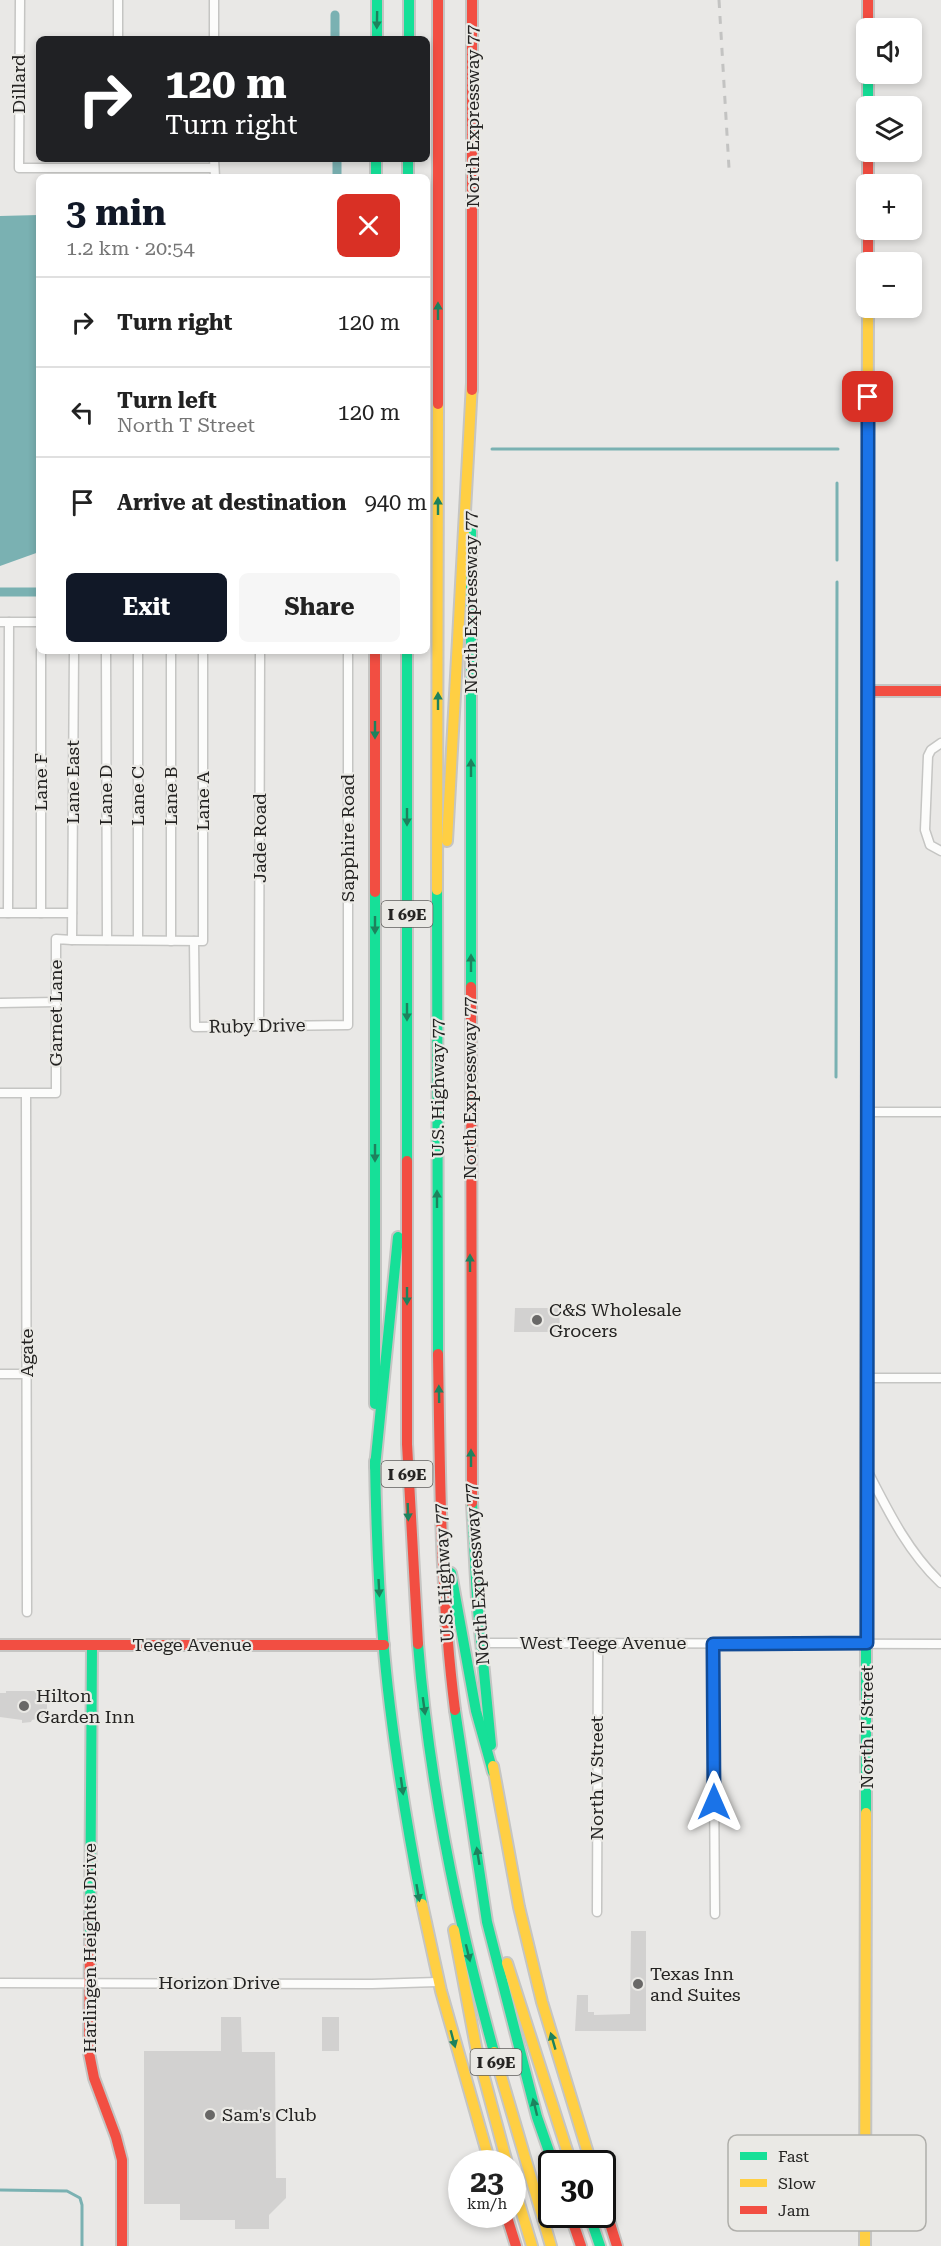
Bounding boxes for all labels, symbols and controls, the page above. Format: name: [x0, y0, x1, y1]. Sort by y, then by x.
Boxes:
one-way arrow: [372, 10, 382, 29]
map controls: [856, 18, 922, 318]
button: sound: [856, 18, 922, 84]
street label: North Expressway 77: [462, 25, 483, 207]
street label: Dillard: [8, 54, 29, 114]
text: 120 m: [165, 59, 287, 108]
icon: right: [66, 60, 144, 138]
button: layers: [856, 96, 922, 162]
text: Turn right: [165, 109, 298, 141]
button: +: [856, 174, 922, 240]
text: 3 min: [66, 192, 166, 234]
button: close: [337, 194, 400, 257]
text: 1.2 km · 20:54: [66, 236, 195, 260]
button: −: [856, 252, 922, 318]
one-way arrow: [433, 302, 443, 321]
icon: right: [66, 306, 99, 339]
text: Turn right: [117, 310, 232, 335]
text: 120 m: [337, 310, 400, 335]
pin: [842, 371, 893, 422]
icon: arrive: [851, 380, 884, 413]
text: Turn left: [117, 388, 217, 413]
icon: left: [66, 396, 99, 429]
text: 120 m: [337, 400, 400, 425]
text: North T Street: [117, 413, 255, 437]
icon: arrive: [66, 486, 99, 519]
text: Arrive at destination: [117, 490, 346, 515]
text: 940 m: [364, 490, 427, 515]
one-way arrow: [433, 497, 443, 516]
street label: North Expressway 77: [460, 511, 481, 693]
button: Exit: [66, 573, 227, 642]
button: Share: [239, 573, 400, 642]
one-way arrow: [433, 692, 443, 711]
one-way arrow: [370, 721, 380, 740]
street label: Lane East: [62, 740, 83, 824]
street label: Lane F: [30, 753, 51, 811]
one-way arrow: [466, 759, 476, 778]
street label: Lane D: [95, 764, 116, 826]
street label: Lane C: [127, 766, 148, 826]
street label: Lane B: [160, 766, 181, 826]
street label: Lane A: [192, 771, 213, 831]
street label: Sapphire Road: [337, 774, 358, 902]
street label: Jade Road: [249, 793, 270, 883]
one-way arrow: [402, 808, 412, 827]
road number: I 69E: [382, 901, 432, 927]
one-way arrow: [370, 916, 380, 935]
one-way arrow: [466, 954, 476, 973]
street label: Garnet Lane: [45, 960, 66, 1066]
street label: North Expressway 77: [459, 997, 480, 1179]
one-way arrow: [402, 1003, 412, 1022]
street label: Ruby Drive: [208, 1014, 306, 1037]
street label: U.S. Highway 77: [427, 1018, 448, 1158]
one-way arrow: [370, 1144, 380, 1163]
one-way arrow: [432, 1189, 442, 1208]
one-way arrow: [465, 1254, 475, 1273]
one-way arrow: [402, 1287, 412, 1306]
place label: C&S Wholesale Grocers: [549, 1299, 682, 1341]
marker: C&S Wholesale Grocers: [530, 1313, 544, 1327]
street label: Agate: [16, 1329, 37, 1377]
one-way arrow: [434, 1384, 444, 1403]
one-way arrow: [466, 1449, 476, 1468]
road number: I 69E: [382, 1461, 432, 1487]
street label: North Expressway 77: [460, 1482, 493, 1666]
one-way arrow: [404, 1503, 413, 1522]
street label: U.S. Highway 77: [429, 1503, 458, 1643]
one-way arrow: [375, 1579, 384, 1598]
street label: West Teege Avenue: [520, 1632, 686, 1653]
street label: Teege Avenue: [132, 1634, 252, 1655]
street label: North T Street: [856, 1665, 877, 1789]
place label: Hilton Garden Inn: [36, 1685, 135, 1727]
one-way arrow: [420, 1697, 429, 1716]
marker: Hilton Garden Inn: [17, 1699, 31, 1713]
street label: North V Street: [586, 1715, 607, 1840]
position arrow: [682, 1770, 746, 1834]
one-way arrow: [397, 1777, 406, 1796]
street label: Harlingen Heights Drive: [79, 1843, 100, 2053]
one-way arrow: [473, 1847, 482, 1866]
one-way arrow: [414, 1884, 423, 1903]
one-way arrow: [464, 1944, 474, 1962]
place label: Texas Inn and Suites: [650, 1963, 741, 2005]
street label: Horizon Drive: [158, 1972, 280, 1993]
marker: Texas Inn and Suites: [631, 1977, 645, 1991]
one-way arrow: [448, 2029, 458, 2048]
one-way arrow: [548, 2032, 557, 2050]
road number: I 69E: [470, 2049, 522, 2075]
one-way arrow: [529, 2098, 539, 2117]
place label: Sam's Club: [222, 2104, 317, 2125]
marker: Sam's Club: [203, 2108, 217, 2122]
legend: [728, 2135, 926, 2231]
text: Fast: [778, 2147, 809, 2166]
speed limit sign: 30: [538, 2150, 616, 2228]
text: 23: [470, 2164, 504, 2199]
text: Slow: [778, 2174, 816, 2193]
text: km/h: [467, 2195, 507, 2213]
text: Jam: [778, 2201, 810, 2220]

